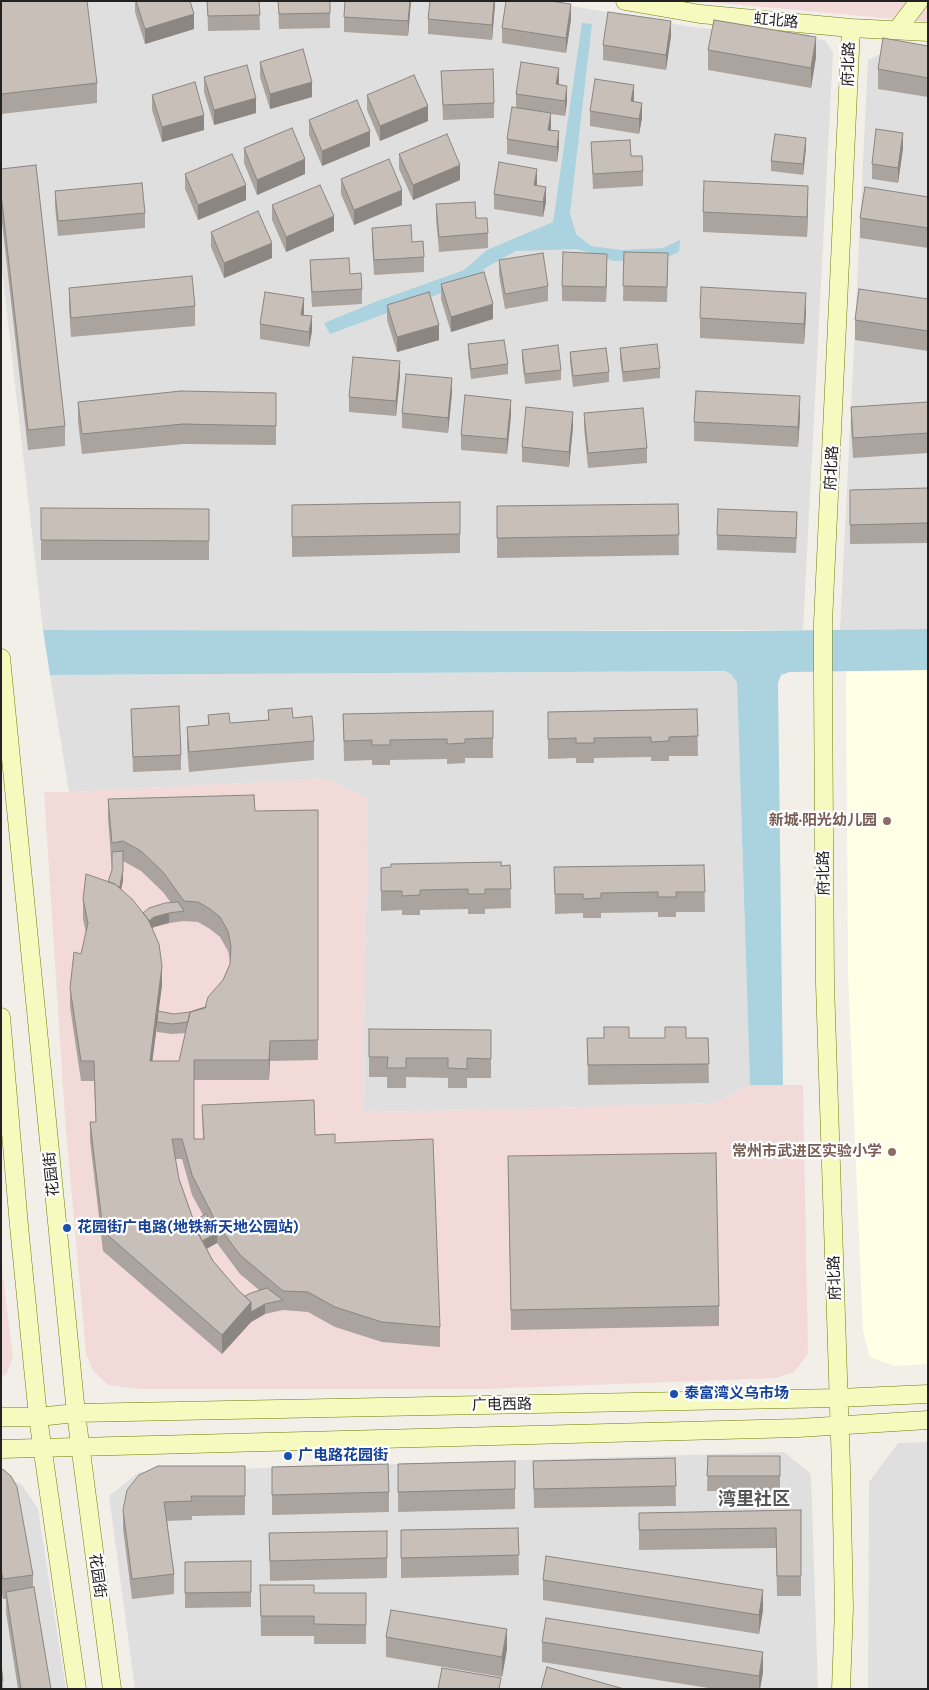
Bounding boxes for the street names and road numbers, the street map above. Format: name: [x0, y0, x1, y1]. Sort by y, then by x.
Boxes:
street label: 虹北路: [753, 10, 799, 32]
street label: 府北路: [839, 41, 859, 87]
street label: 府北路: [822, 445, 842, 491]
street label: 府北路: [815, 850, 833, 896]
street label: 花园街: [41, 1151, 63, 1197]
street label: 府北路: [825, 1255, 845, 1301]
street label: 广电西路: [472, 1395, 532, 1415]
street label: 花园街: [85, 1552, 109, 1600]

